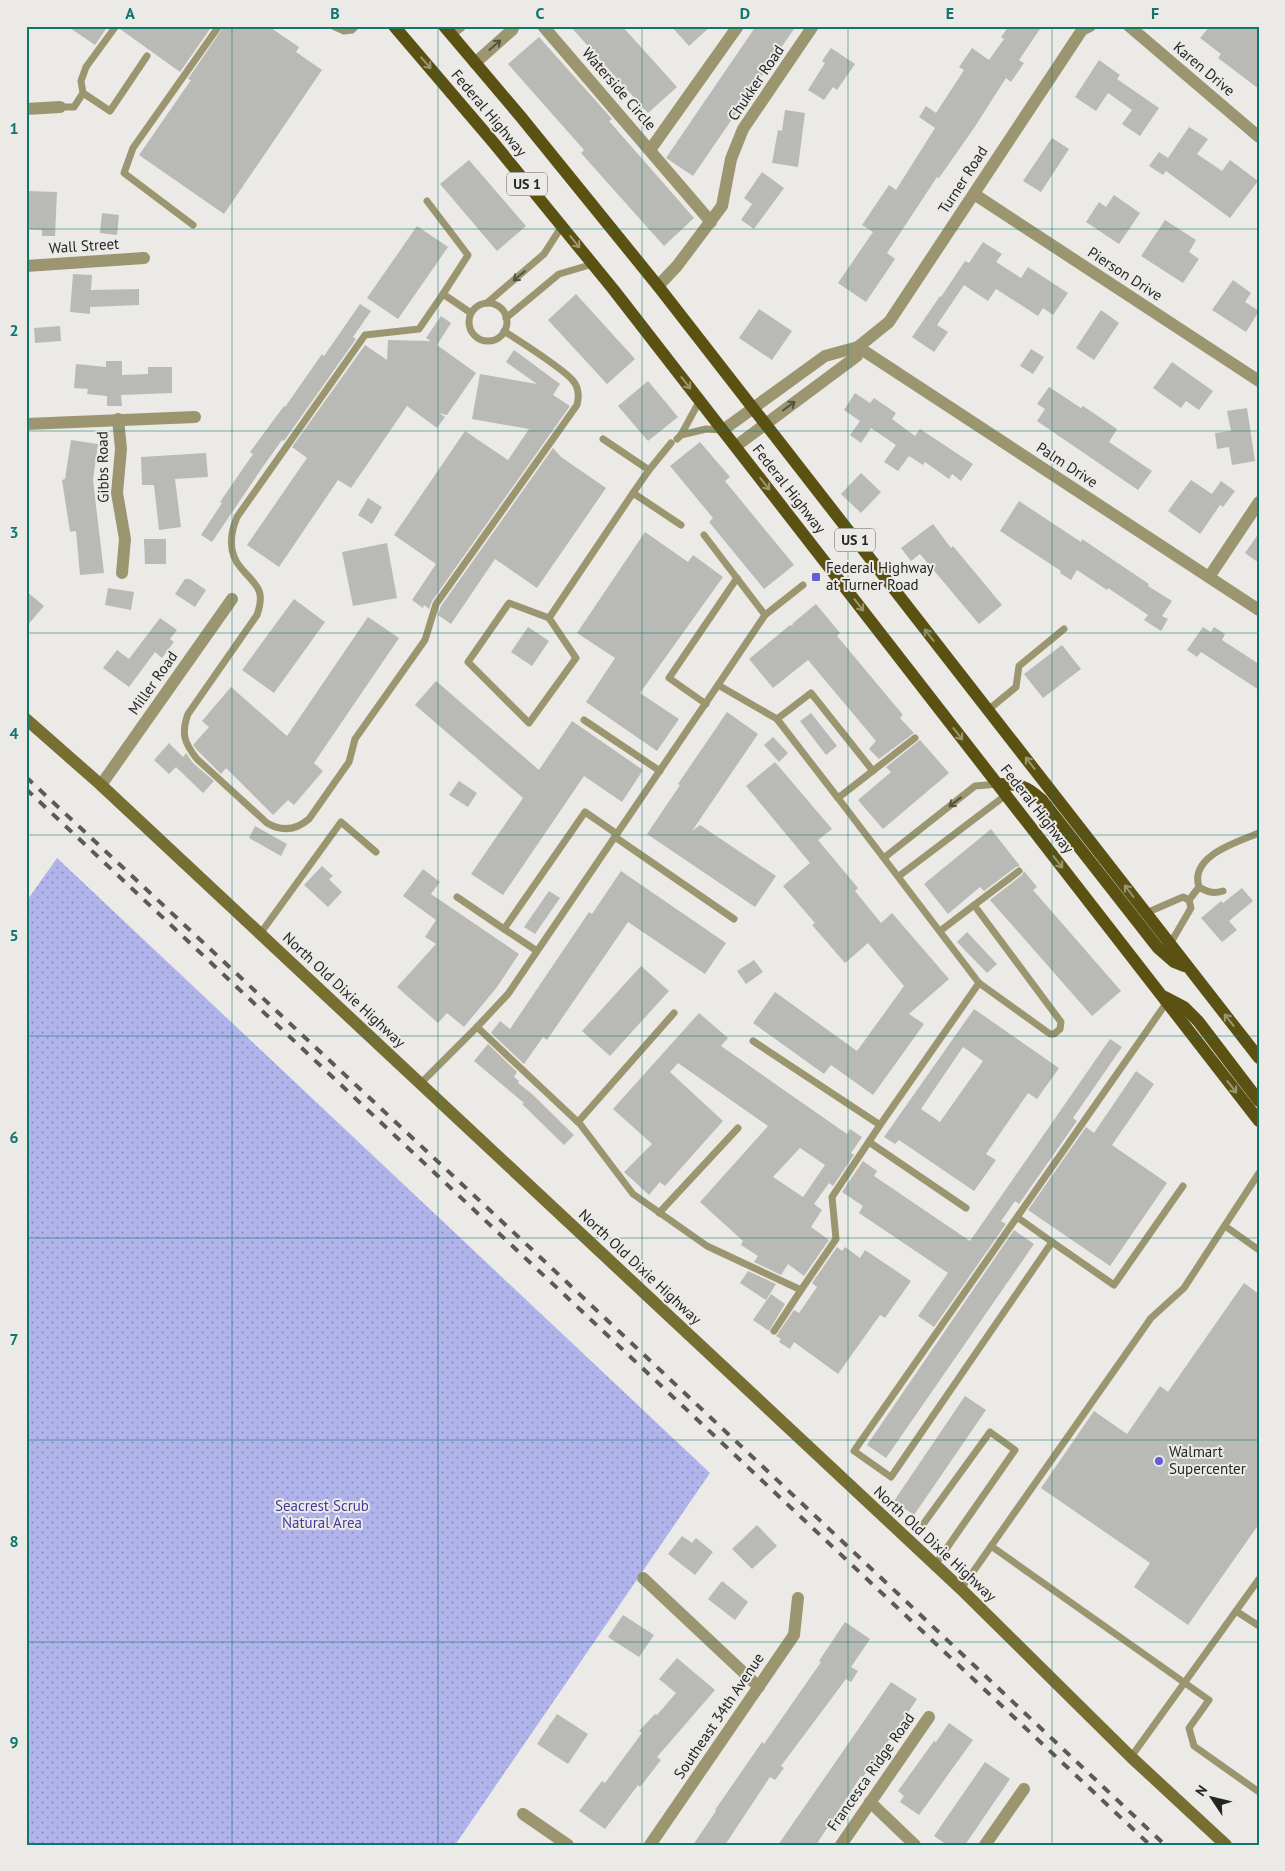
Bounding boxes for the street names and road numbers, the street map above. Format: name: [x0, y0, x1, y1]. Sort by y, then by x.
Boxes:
street label: Karen Drive: [1170, 37, 1239, 100]
street label: Chukker Road: [723, 41, 788, 124]
street label: Waterside Circle: [578, 43, 660, 134]
street label: Federal Highway: [447, 65, 531, 160]
street label: Turner Road: [934, 142, 991, 217]
road number: US 1: [507, 172, 547, 195]
street label: Wall Street: [48, 234, 120, 257]
street label: Pierson Drive: [1084, 242, 1166, 305]
street label: Gibbs Road: [92, 431, 113, 503]
street label: Palm Drive: [1033, 438, 1102, 491]
street label: Federal Highway: [749, 440, 830, 537]
road number: US 1: [835, 528, 875, 552]
street label: Miller Road: [124, 647, 181, 718]
street label: Federal Highway: [997, 760, 1078, 857]
street label: North Old Dixie Highway: [279, 928, 410, 1051]
street label: North Old Dixie Highway: [575, 1205, 706, 1328]
street label: North Old Dixie Highway: [870, 1482, 1001, 1605]
street label: Southeast 34th Avenue: [669, 1649, 768, 1782]
street label: Francesca Ridge Road: [823, 1709, 918, 1834]

